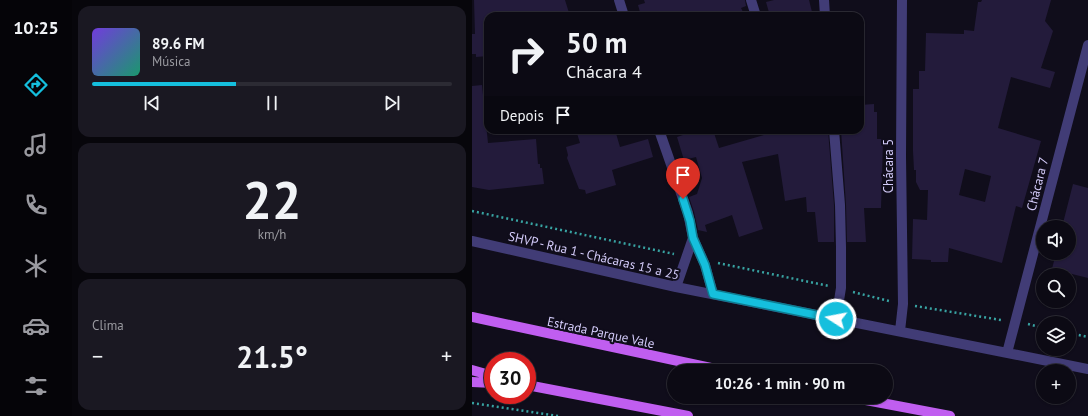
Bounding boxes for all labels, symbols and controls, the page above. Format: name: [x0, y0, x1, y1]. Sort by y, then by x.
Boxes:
text: 10:25: [13, 16, 59, 39]
text: 50 m: [566, 24, 627, 61]
icon: right: [500, 28, 552, 80]
text: 89.6 FM: [152, 34, 205, 53]
text: Música: [152, 53, 191, 70]
text: Chácara 4: [566, 60, 642, 83]
icon: directions: [22, 71, 50, 99]
icon: previous: [141, 92, 163, 114]
icon: pause: [261, 92, 283, 114]
icon: next: [381, 92, 403, 114]
icon: arrive: [552, 104, 574, 126]
text: Depois: [500, 106, 544, 125]
icon: music: [22, 131, 50, 159]
street label: Chácara 5: [880, 139, 897, 193]
street label: Chácara 7: [1023, 156, 1052, 213]
pin: [666, 158, 700, 199]
icon: arrive: [672, 164, 694, 186]
text: 22: [243, 166, 301, 233]
icon: phone: [22, 191, 50, 219]
map controls: [1036, 220, 1076, 404]
button: sound: [1036, 220, 1076, 260]
text: km/h: [258, 226, 286, 243]
street label: SHVP - Rua 1 - Chácaras 15 a 25: [507, 227, 681, 283]
icon: climate: [22, 252, 50, 280]
button: search: [1036, 268, 1076, 308]
position arrow: [815, 298, 857, 340]
icon: car: [22, 312, 50, 340]
street label: Estrada Parque Vale: [546, 313, 656, 352]
button: layers: [1036, 316, 1076, 356]
text: Clima: [92, 317, 124, 334]
text: 21.5°: [236, 337, 308, 376]
text: −: [92, 342, 103, 370]
text: +: [441, 342, 452, 370]
speed limit sign: 30: [484, 352, 536, 404]
button: +: [1036, 364, 1076, 404]
icon: filters: [22, 372, 50, 400]
text: 10:26 · 1 min · 90 m: [715, 374, 845, 393]

